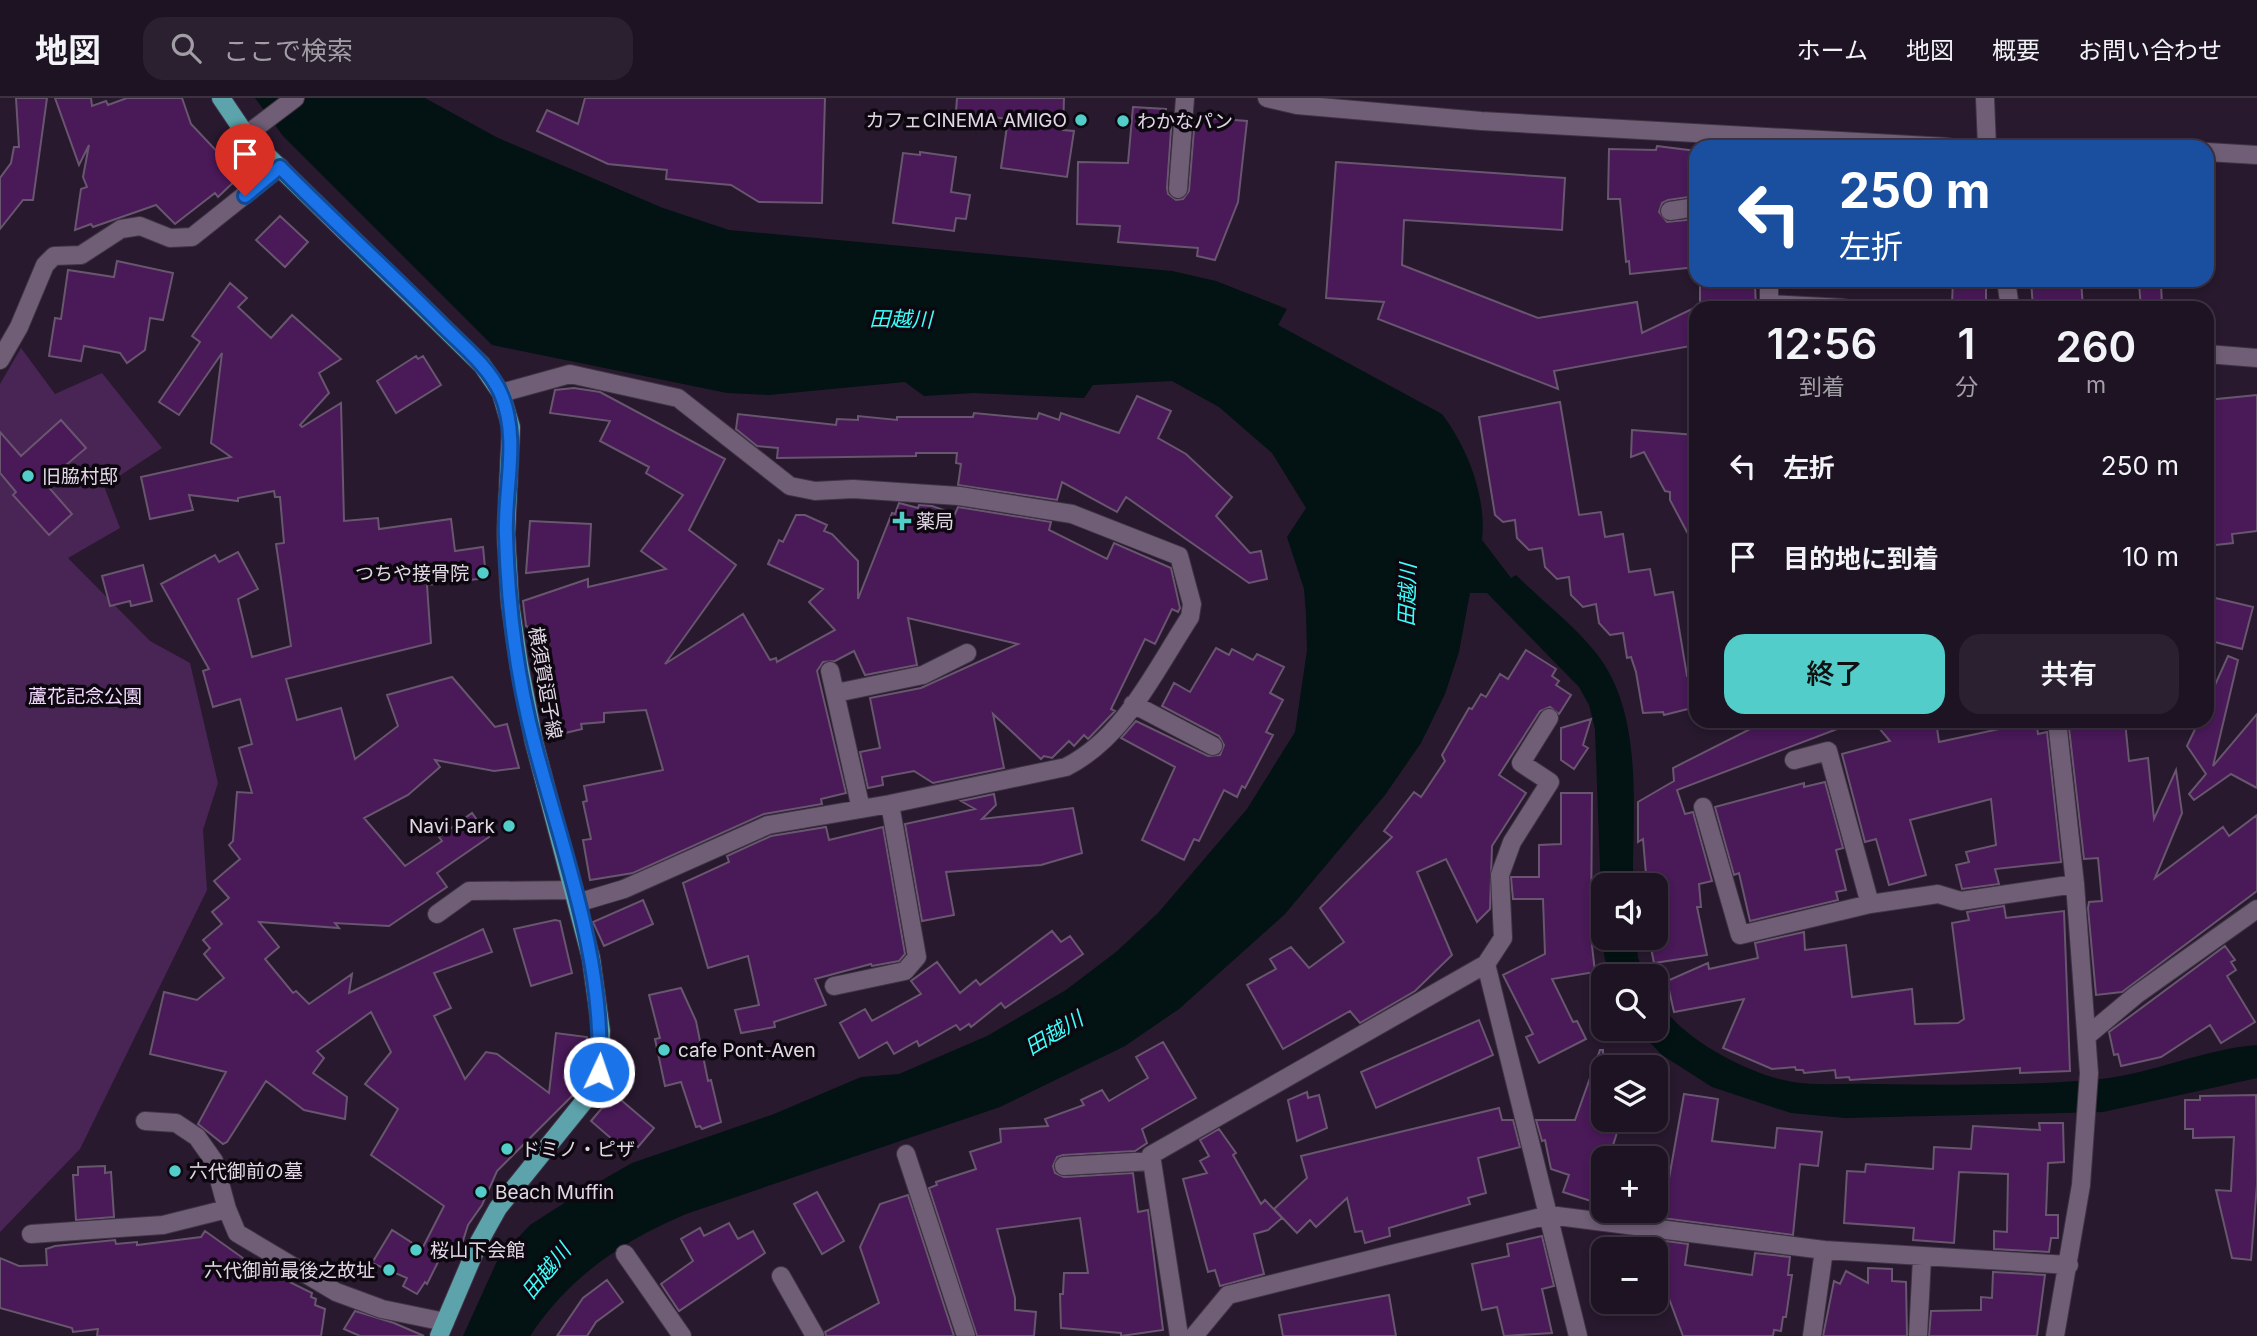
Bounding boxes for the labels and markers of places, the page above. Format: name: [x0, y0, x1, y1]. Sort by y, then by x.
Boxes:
place label: カフェCINEMA AMIGO: [866, 109, 1067, 132]
place label: わかなパン: [1137, 110, 1233, 133]
marker: カフェCINEMA AMIGO: [1073, 112, 1089, 128]
marker: わかなパン: [1115, 113, 1131, 129]
pin: [215, 124, 275, 196]
place label: 旧脇村邸: [42, 465, 118, 488]
marker: 旧脇村邸: [20, 468, 36, 484]
place label: 薬局: [916, 510, 954, 533]
marker: 薬局: [894, 513, 910, 529]
place label: つちや接骨院: [355, 562, 469, 585]
marker: つちや接骨院: [475, 565, 491, 581]
place label: Navi Park: [409, 815, 496, 838]
marker: Navi Park: [501, 818, 517, 834]
place label: cafe Pont-Aven: [678, 1039, 816, 1062]
marker: cafe Pont-Aven: [656, 1042, 672, 1058]
place label: ドミノ・ピザ: [521, 1138, 635, 1161]
marker: ドミノ・ピザ: [499, 1141, 515, 1157]
place label: 六代御前の墓: [189, 1160, 303, 1183]
marker: 六代御前の墓: [167, 1163, 183, 1179]
place label: Beach Muffin: [495, 1181, 614, 1204]
marker: Beach Muffin: [473, 1184, 489, 1200]
place label: 桜山下会館: [430, 1239, 525, 1262]
marker: 桜山下会館: [408, 1242, 424, 1258]
place label: 六代御前最後之故址: [204, 1259, 375, 1282]
marker: 六代御前最後之故址: [381, 1262, 397, 1278]

